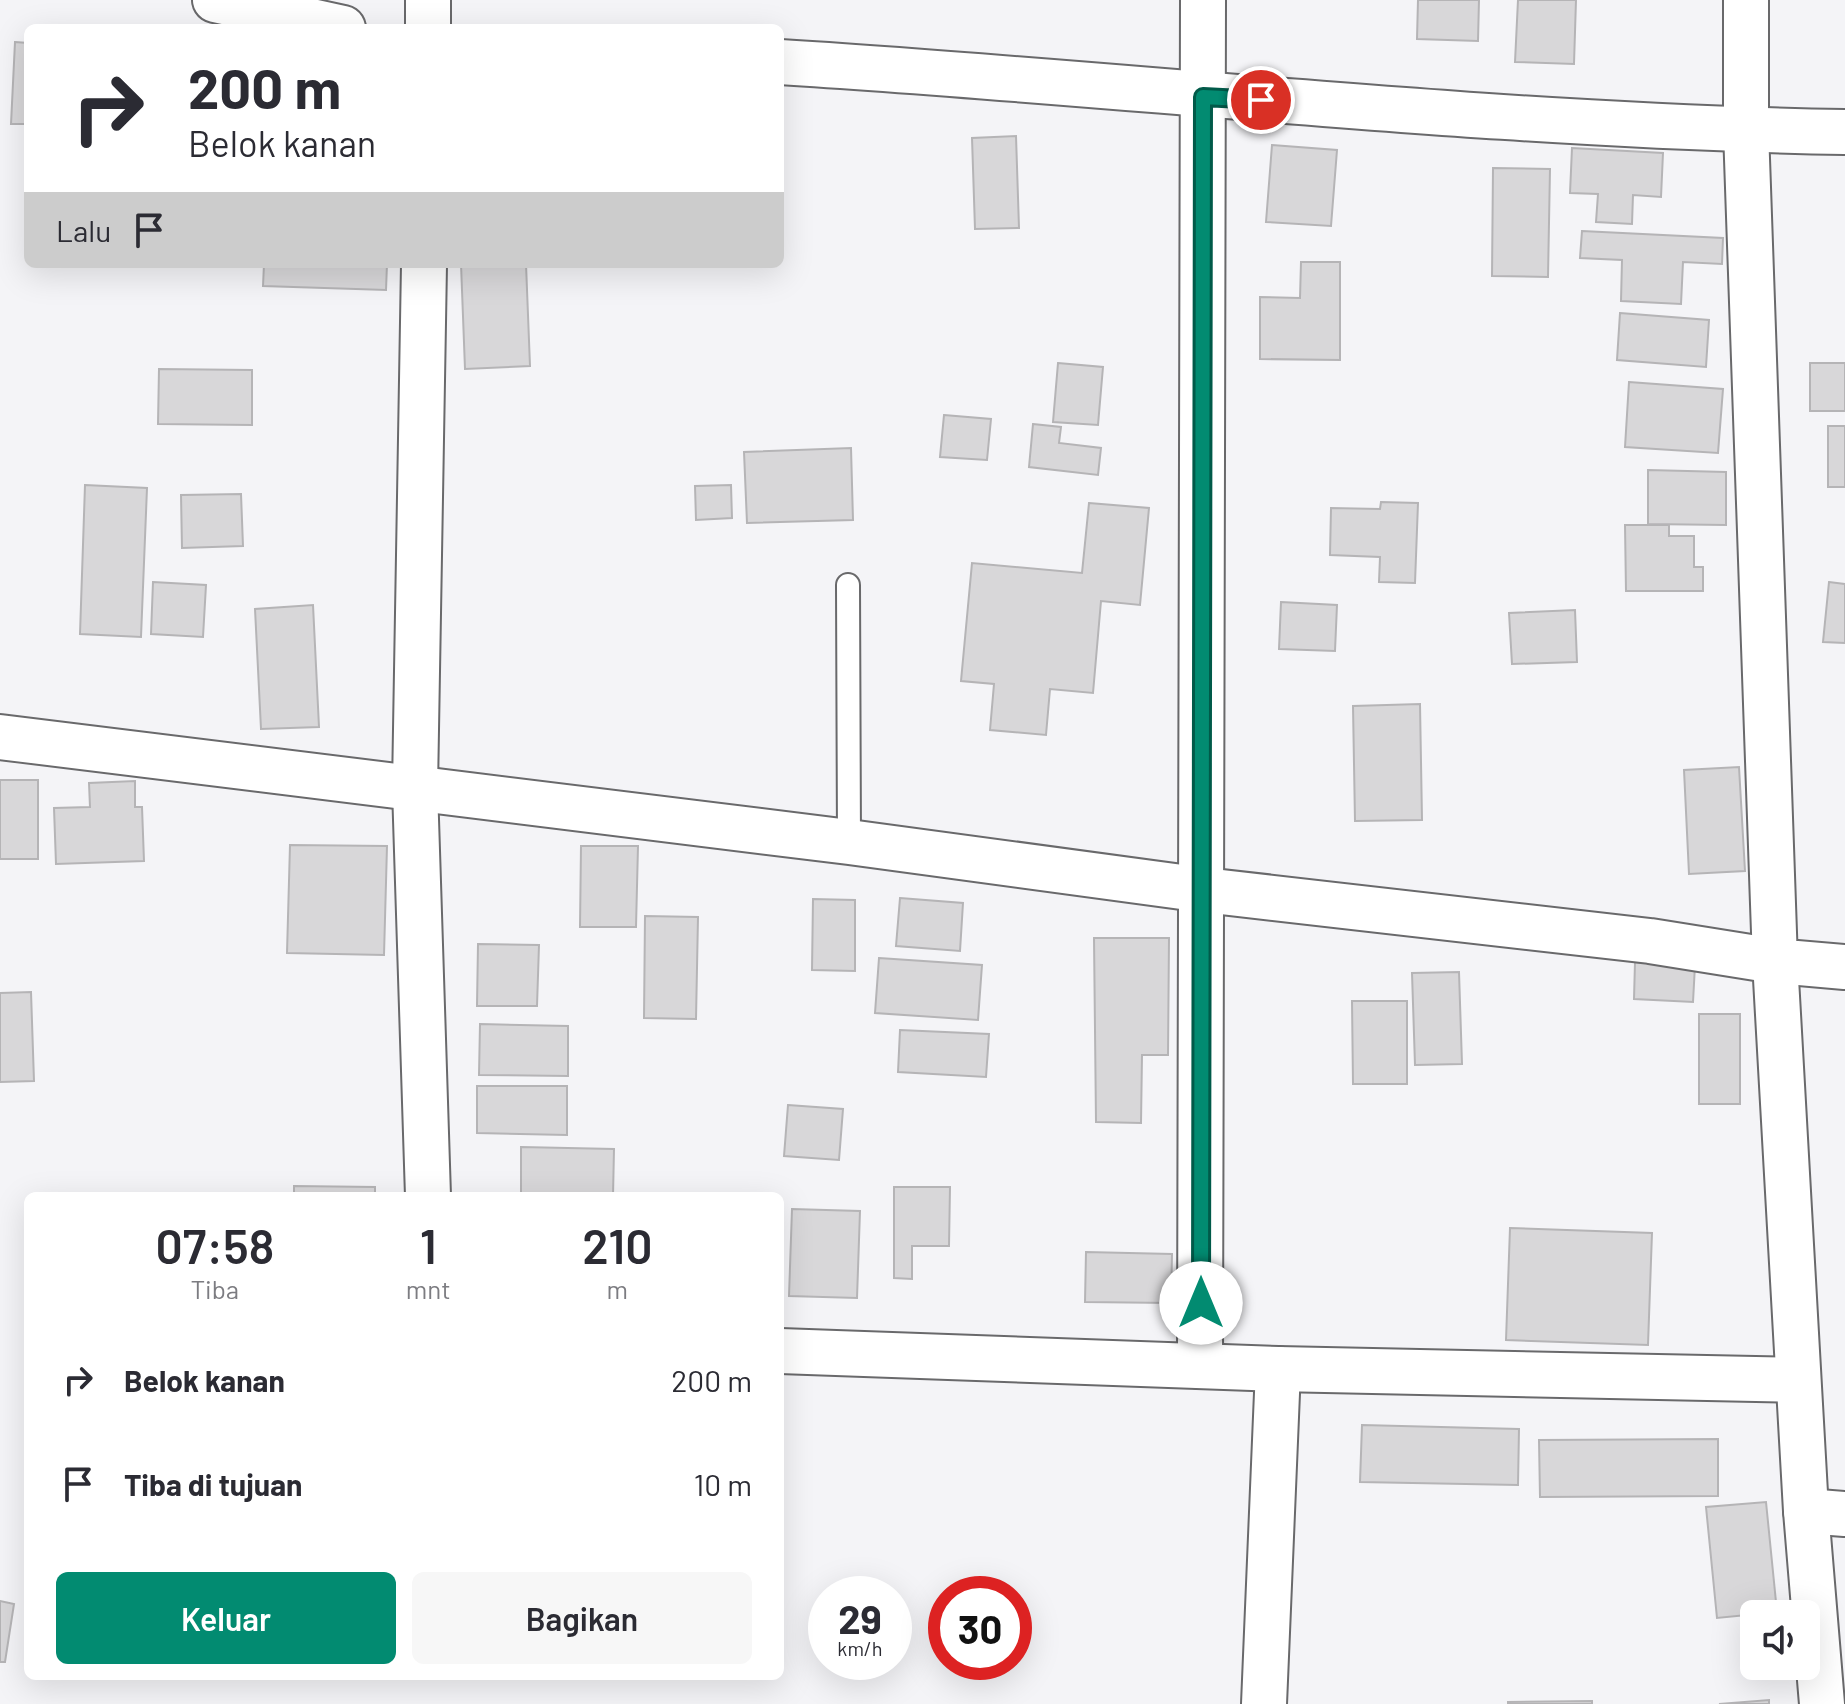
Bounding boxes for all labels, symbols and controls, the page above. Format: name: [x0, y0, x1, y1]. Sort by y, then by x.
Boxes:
text: 200 m: [188, 53, 341, 120]
icon: right: [56, 56, 160, 160]
pin: [1227, 66, 1295, 134]
icon: arrive: [1239, 78, 1283, 122]
text: Belok kanan: [188, 121, 376, 164]
icon: arrive: [127, 208, 171, 252]
text: Lalu: [56, 212, 111, 248]
text: 07:58: [156, 1216, 274, 1274]
text: 1: [420, 1216, 437, 1274]
text: 210: [582, 1216, 652, 1274]
position arrow: [1159, 1261, 1243, 1345]
text: Tiba: [191, 1273, 239, 1304]
text: mnt: [406, 1273, 451, 1304]
text: m: [607, 1273, 628, 1304]
icon: right: [56, 1358, 100, 1402]
text: Belok kanan: [124, 1362, 285, 1398]
text: 200 m: [671, 1362, 752, 1398]
icon: arrive: [56, 1462, 100, 1506]
text: Tiba di tujuan: [124, 1466, 302, 1502]
text: 10 m: [694, 1466, 752, 1502]
button: Keluar: [56, 1572, 396, 1664]
button: Bagikan: [412, 1572, 752, 1664]
speed limit sign: 30: [928, 1576, 1032, 1680]
text: 29: [838, 1594, 882, 1642]
map controls: [1740, 1600, 1820, 1680]
button: sound: [1740, 1600, 1820, 1680]
text: km/h: [837, 1636, 883, 1660]

